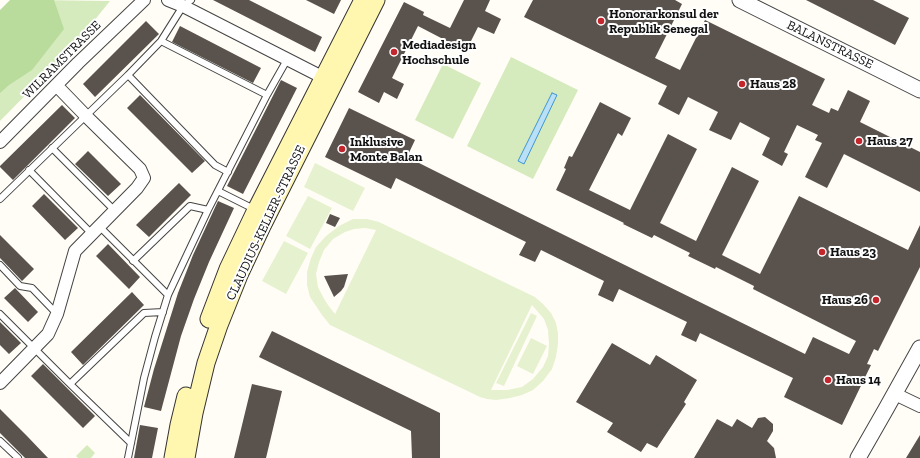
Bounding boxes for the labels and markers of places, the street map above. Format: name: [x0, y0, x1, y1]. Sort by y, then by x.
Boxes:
place label: Honorarkonsul der Republik Senegal: [609, 6, 719, 37]
marker: Honorarkonsul der Republik Senegal: [596, 16, 606, 26]
place label: Mediadesign Hochschule: [402, 37, 476, 68]
marker: Mediadesign Hochschule: [389, 47, 399, 57]
place label: Haus 28: [750, 76, 796, 92]
marker: Haus 28: [737, 79, 747, 89]
place label: Haus 27: [867, 133, 913, 149]
place label: Inklusive Monte Balan: [350, 134, 423, 165]
marker: Haus 27: [854, 136, 864, 146]
marker: Inklusive Monte Balan: [337, 144, 347, 154]
place label: Haus 23: [830, 244, 876, 260]
marker: Haus 23: [817, 247, 827, 257]
place label: Haus 26: [822, 292, 868, 308]
marker: Haus 26: [871, 295, 881, 305]
place label: Haus 14: [836, 372, 881, 388]
marker: Haus 14: [823, 375, 833, 385]

